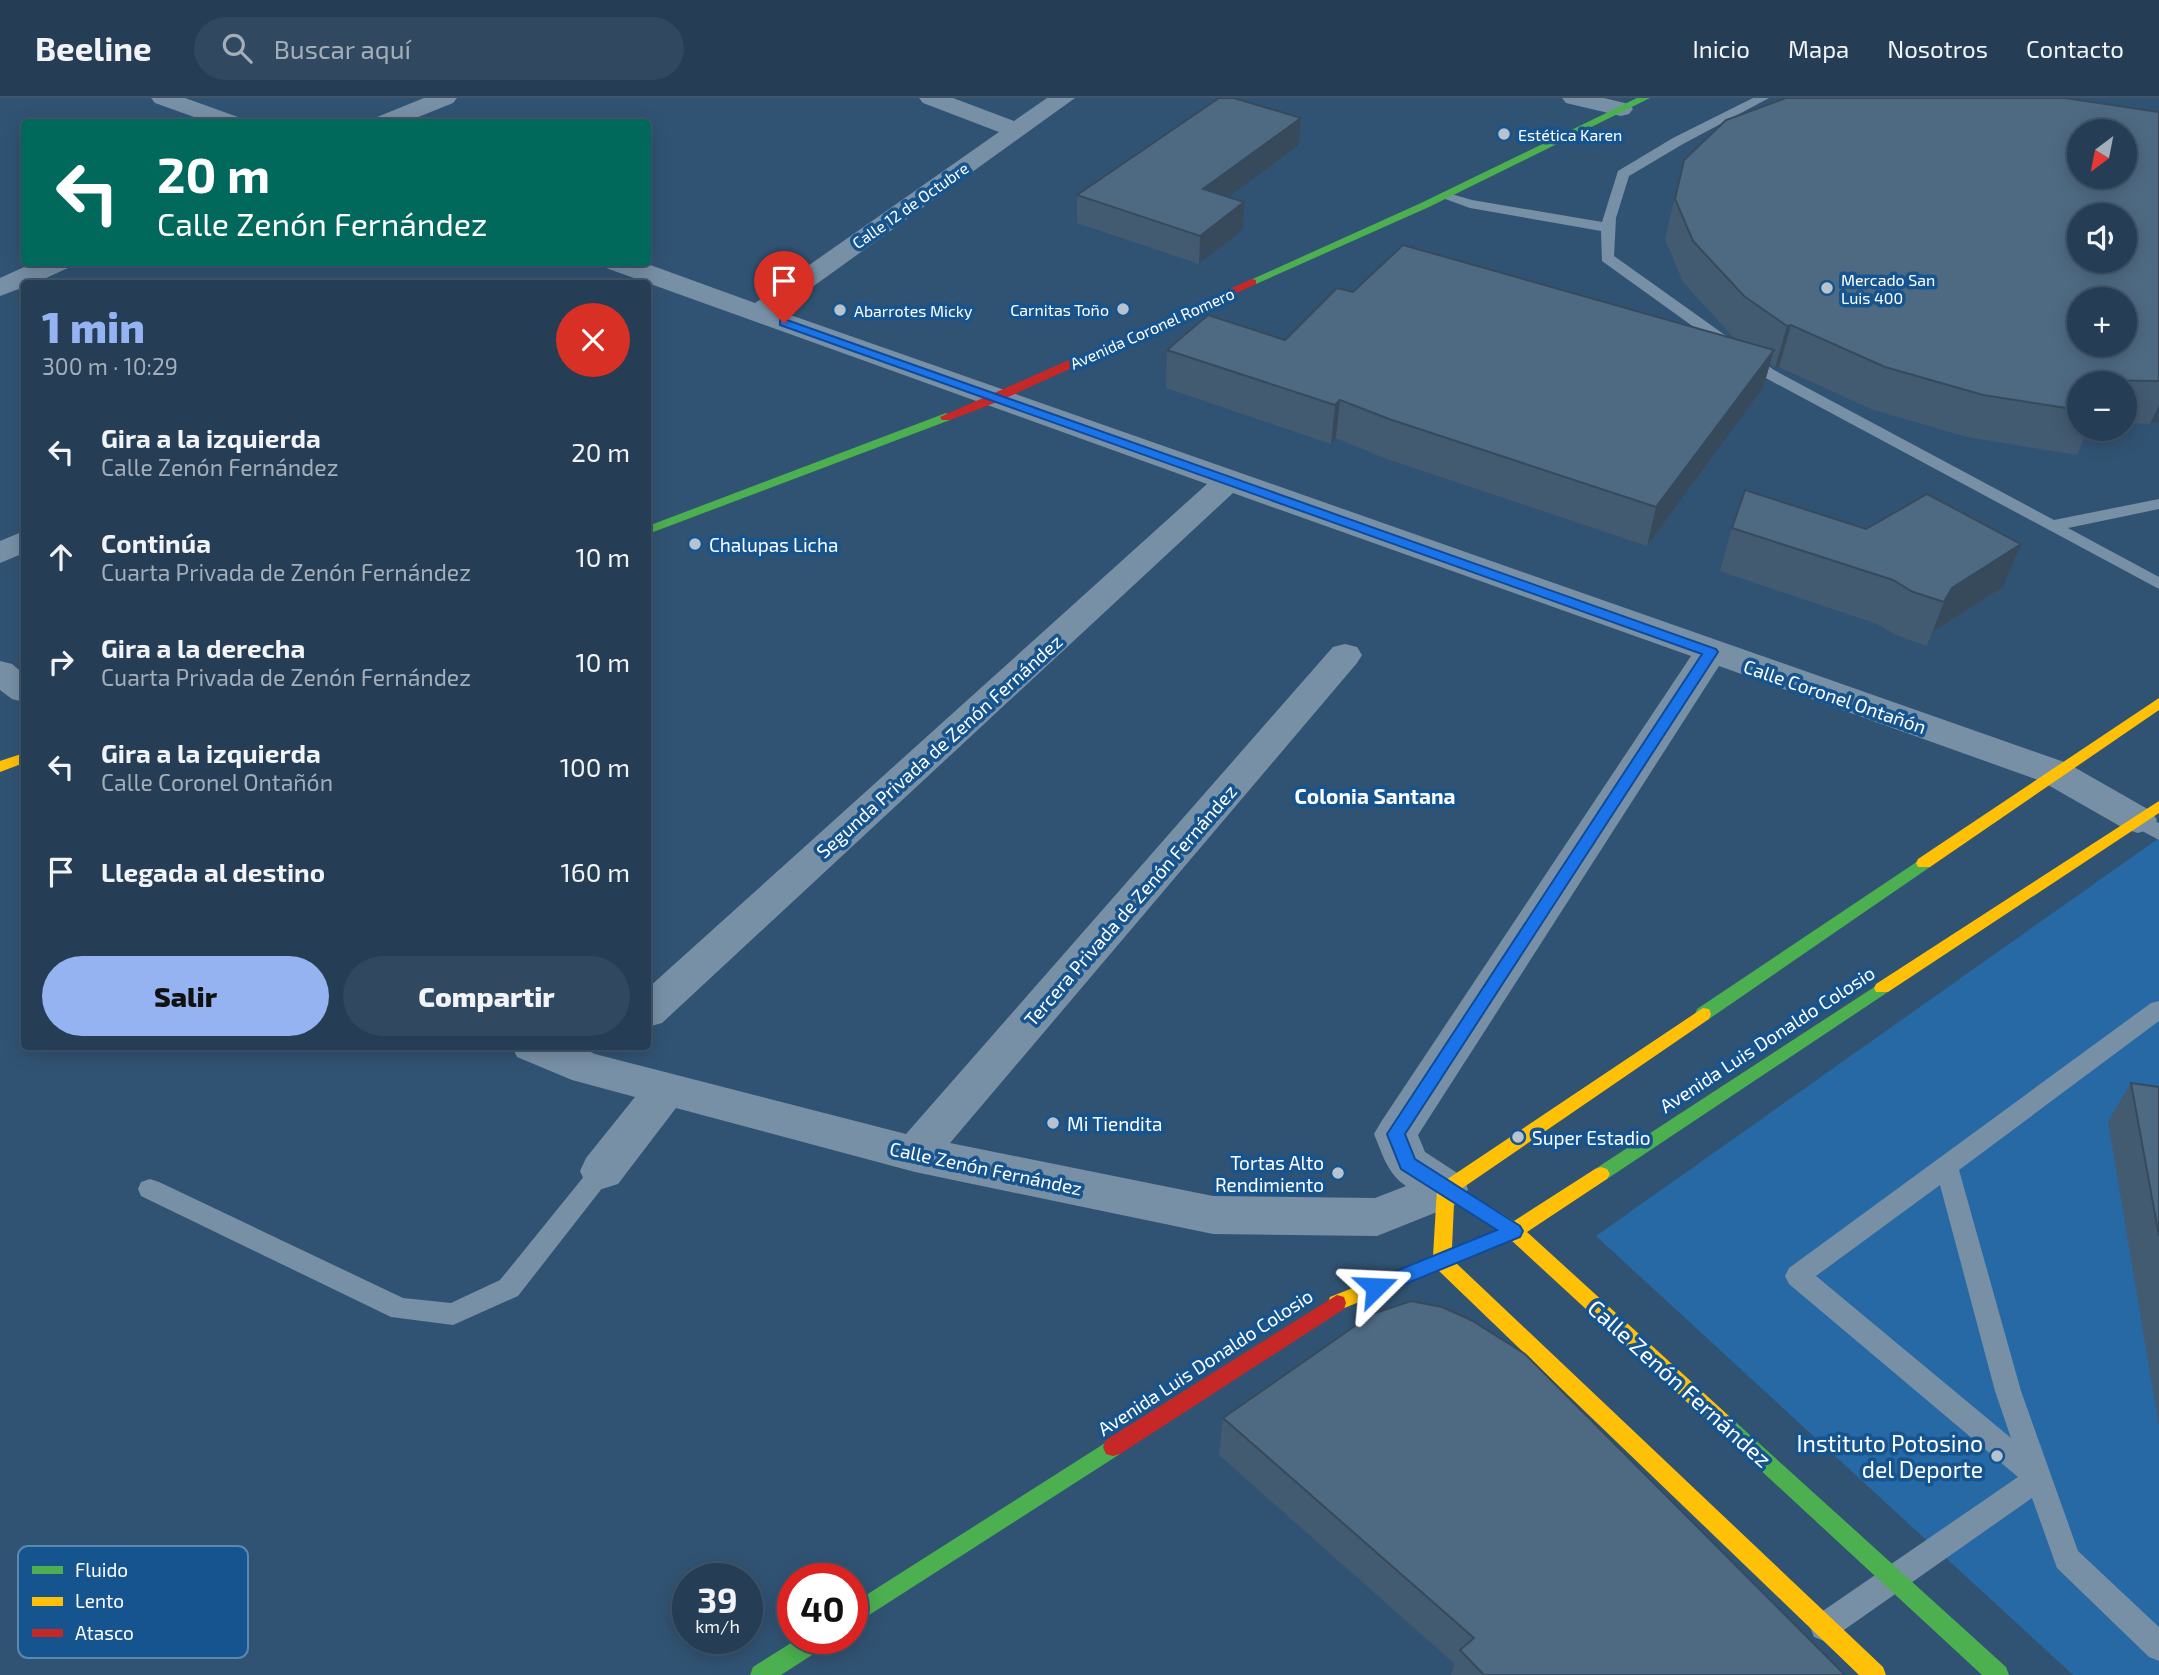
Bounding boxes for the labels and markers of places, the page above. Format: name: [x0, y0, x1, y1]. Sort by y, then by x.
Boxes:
place label: Estética Karen: [1518, 125, 1622, 144]
marker: Estética Karen: [1496, 126, 1512, 142]
pin: [754, 251, 814, 323]
place label: Mercado San Luis 400: [1841, 270, 1935, 307]
marker: Mercado San Luis 400: [1819, 280, 1835, 296]
place label: Carnitas Toño: [1010, 300, 1109, 319]
place label: Abarrotes Micky: [854, 301, 973, 320]
marker: Carnitas Toño: [1115, 301, 1131, 317]
marker: Abarrotes Micky: [832, 302, 848, 318]
place label: Chalupas Licha: [709, 533, 838, 556]
marker: Chalupas Licha: [687, 536, 703, 552]
place label: Mi Tiendita: [1067, 1112, 1162, 1135]
marker: Mi Tiendita: [1045, 1115, 1061, 1131]
place label: Super Estadio: [1532, 1126, 1651, 1149]
marker: Super Estadio: [1510, 1129, 1526, 1145]
place label: Tortas Alto Rendimiento: [1215, 1151, 1324, 1196]
marker: Tortas Alto Rendimiento: [1330, 1165, 1346, 1181]
place label: Instituto Potosino del Deporte: [1797, 1429, 1983, 1483]
marker: Instituto Potosino del Deporte: [1989, 1448, 2005, 1464]

